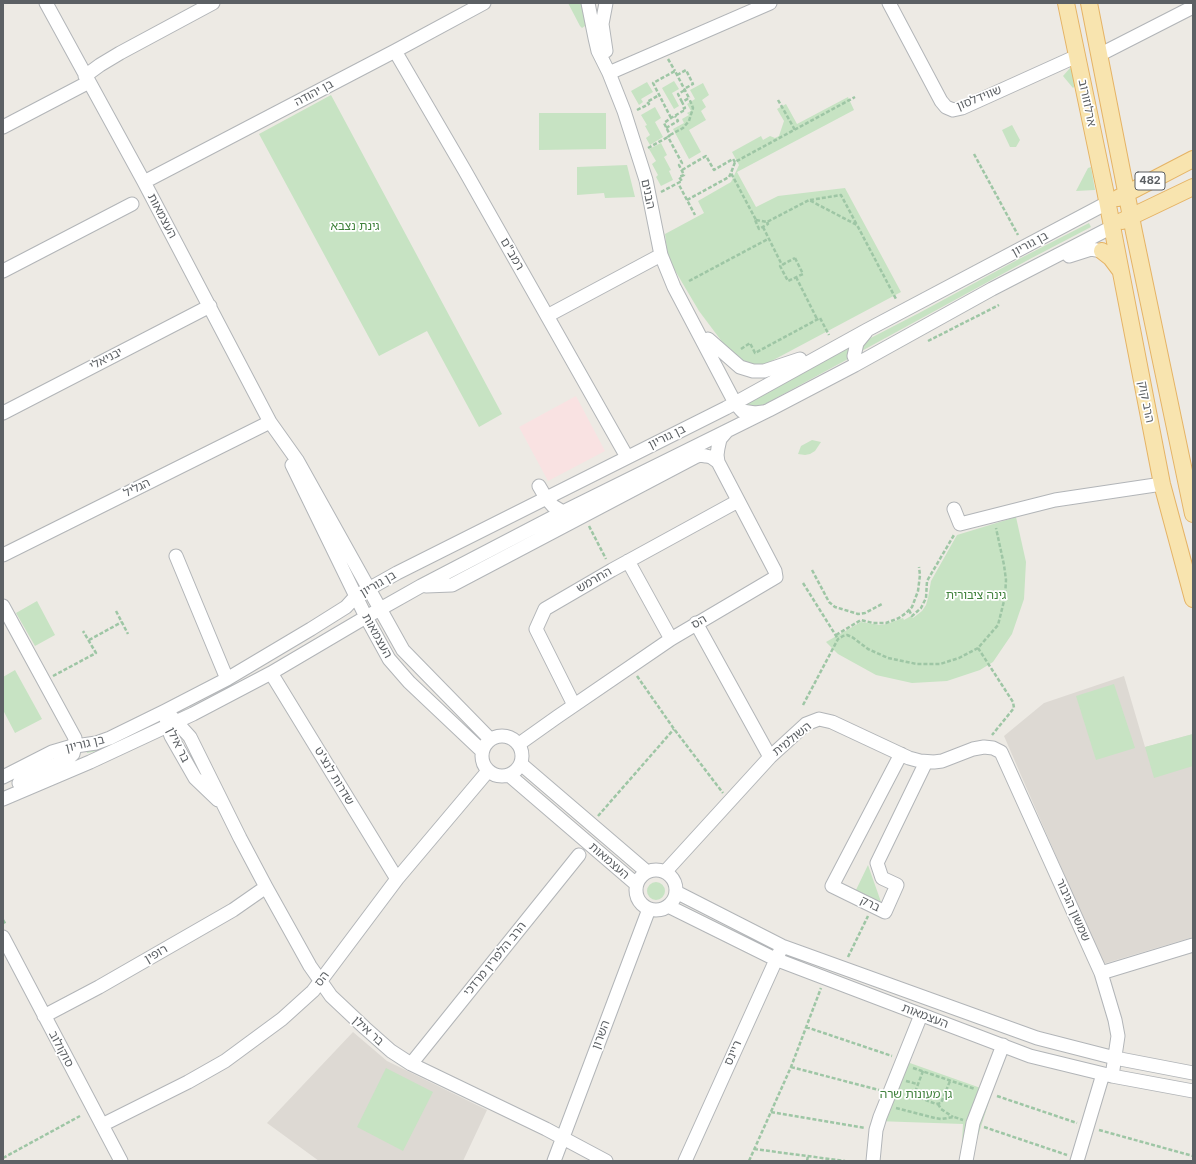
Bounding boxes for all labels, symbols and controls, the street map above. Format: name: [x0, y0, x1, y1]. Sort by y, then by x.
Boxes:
street label: בן יהודה: [292, 77, 336, 109]
street label: ארלוזורוב: [1075, 78, 1099, 128]
street label: שווידלסון: [954, 82, 1004, 114]
road number: 482: [1135, 172, 1165, 190]
street label: הבנים: [638, 178, 658, 210]
street label: העצמאות: [144, 191, 180, 241]
park label: גינת נצבא: [330, 219, 380, 233]
street label: בן גוריון: [1009, 228, 1051, 260]
street label: רמב"ם: [497, 235, 527, 273]
street label: יבניאלי: [87, 345, 125, 373]
street label: הרב קוק: [1135, 380, 1157, 424]
street label: בן גוריון: [646, 422, 688, 452]
street label: הגליל: [121, 475, 153, 501]
street label: החרמש: [574, 564, 614, 596]
street label: בן גוריון: [357, 568, 399, 600]
park label: גינה ציבורית: [946, 588, 1006, 602]
street label: העצמאות: [359, 611, 395, 661]
street label: הס: [689, 612, 709, 632]
street label: השולמית: [770, 719, 814, 759]
street label: בר אילן: [163, 725, 193, 765]
street label: בן גוריון: [64, 733, 106, 755]
street label: שדרות לנצ'ט: [311, 744, 357, 808]
street label: העצמאות: [586, 840, 632, 882]
street label: שמשון הגיבור: [1053, 876, 1093, 944]
street label: ברק: [858, 893, 882, 915]
street label: הרב הלפרין מרדכי: [461, 919, 529, 999]
street label: רופין: [142, 942, 170, 966]
street label: הס: [312, 969, 332, 989]
street label: העצמאות: [900, 1001, 950, 1031]
street label: בר אילן: [349, 1013, 387, 1049]
street label: השרון: [589, 1018, 613, 1052]
street label: סוקולוב: [45, 1028, 77, 1070]
street label: ריינס: [721, 1038, 745, 1068]
park label: גן מעונות שרה: [880, 1087, 952, 1101]

